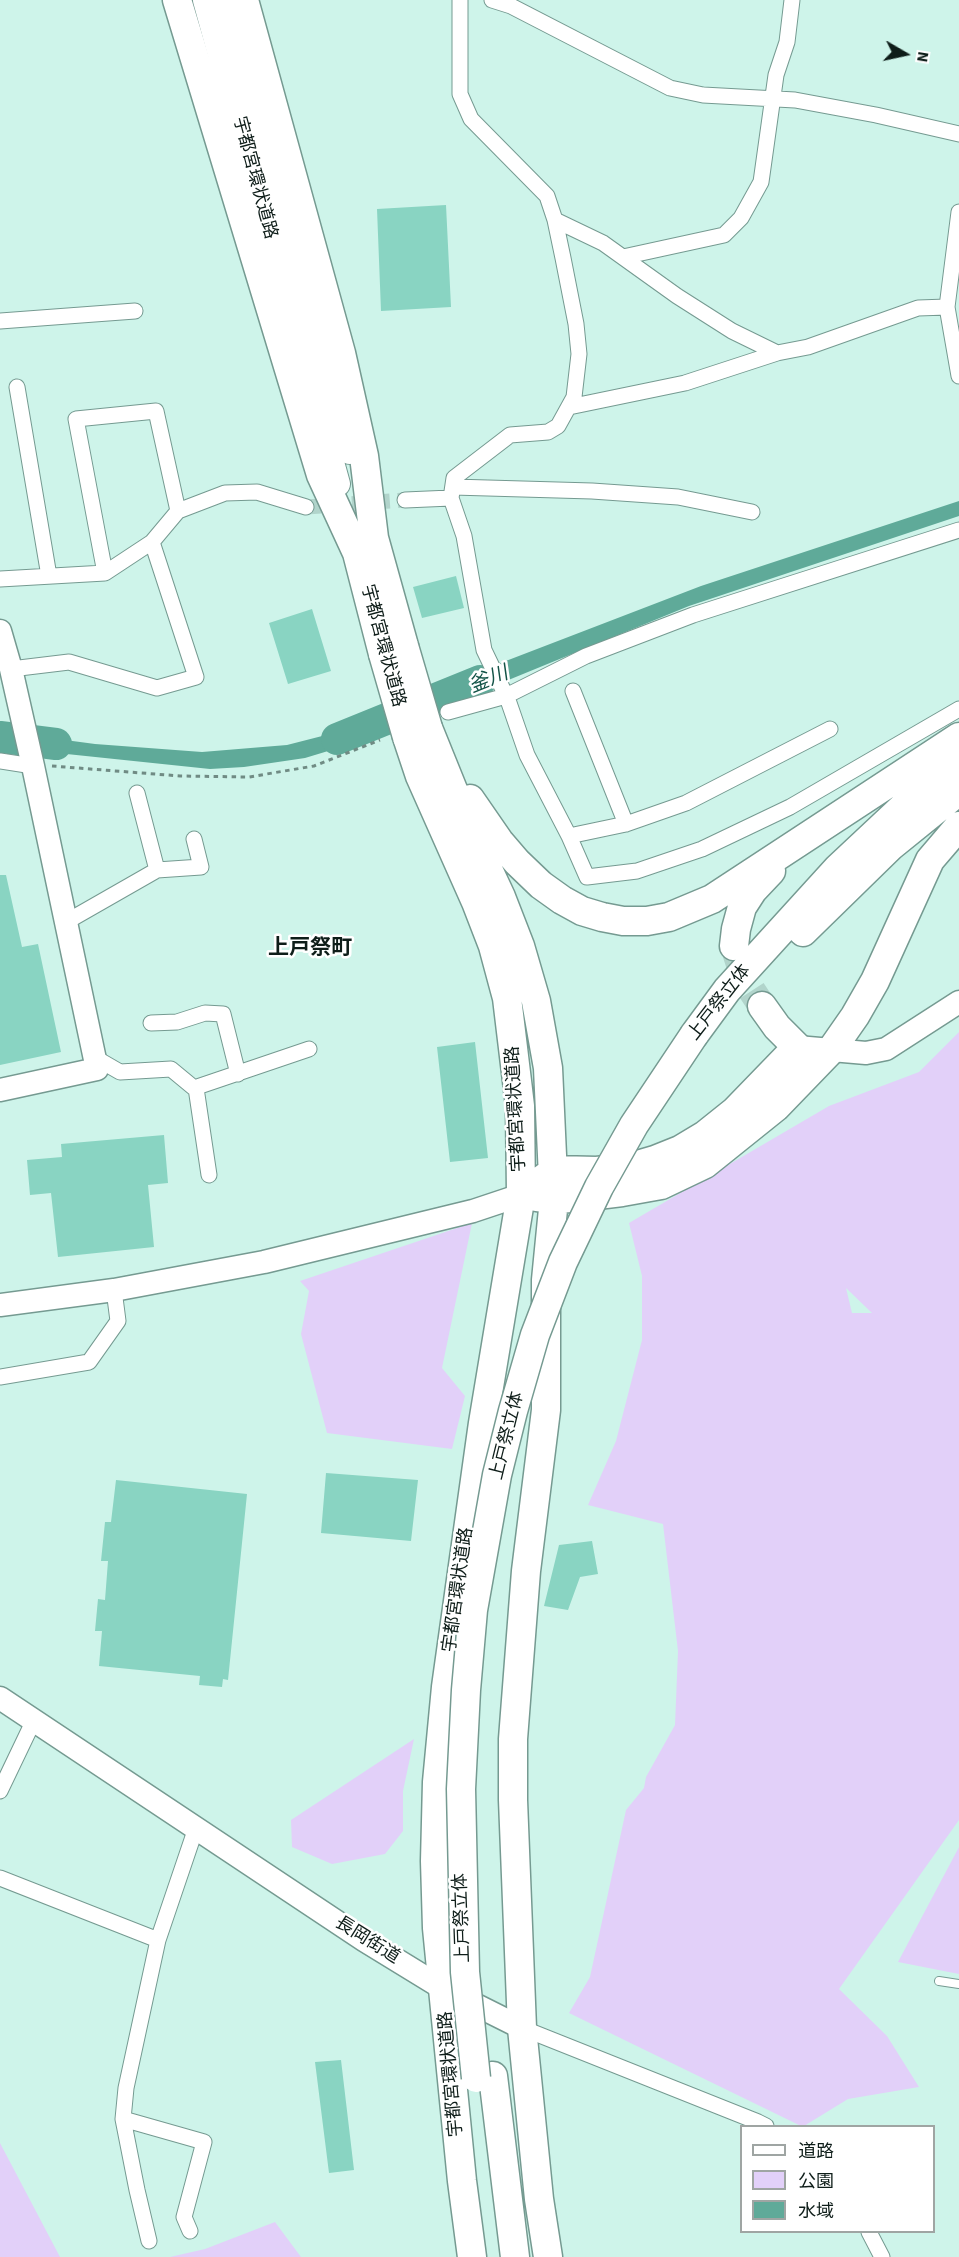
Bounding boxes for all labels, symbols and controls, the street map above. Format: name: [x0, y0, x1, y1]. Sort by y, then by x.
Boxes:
north arrow: [875, 24, 935, 84]
text: N: [911, 50, 934, 64]
street label: 宇都宮環状道路: [227, 114, 281, 242]
street label: 宇都宮環状道路: [355, 582, 409, 710]
water label: 釜川: [466, 662, 512, 700]
district label: 上戸祭町: [268, 936, 352, 962]
street label: 上戸祭立体: [684, 961, 756, 1045]
street label: 宇都宮環状道路: [503, 1046, 531, 1172]
street label: 上戸祭立体: [487, 1390, 529, 1482]
street label: 宇都宮環状道路: [440, 1526, 478, 1654]
street label: 上戸祭立体: [451, 1873, 475, 1963]
street label: 長岡街道: [331, 1913, 403, 1969]
street label: 宇都宮環状道路: [436, 2010, 468, 2138]
legend: [740, 2125, 935, 2233]
text: 道路: [798, 2139, 834, 2164]
text: 公園: [798, 2169, 834, 2194]
text: 水域: [798, 2199, 834, 2224]

